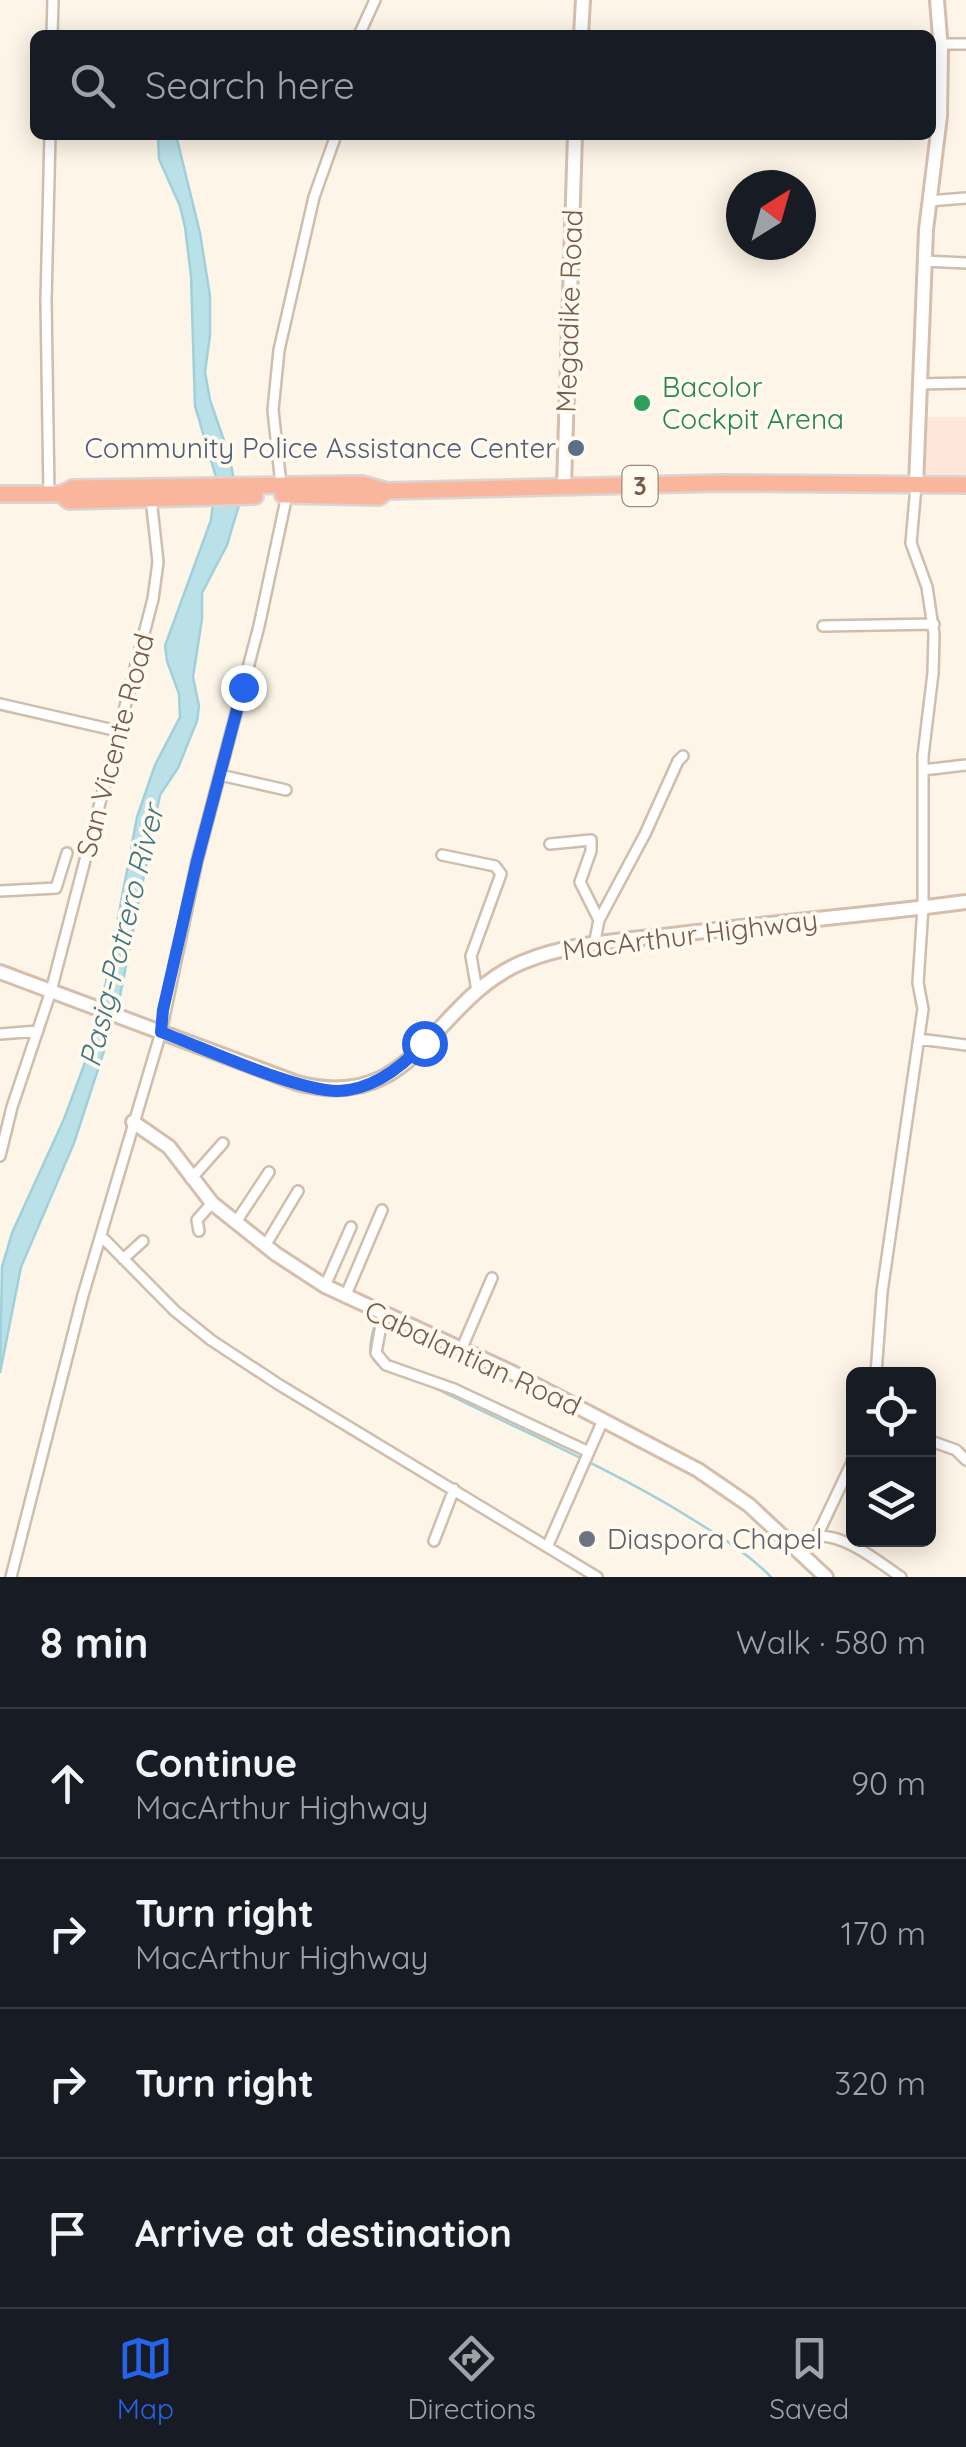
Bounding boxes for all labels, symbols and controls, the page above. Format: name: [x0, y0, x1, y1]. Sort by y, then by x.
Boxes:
search box: [30, 30, 936, 140]
icon: search: [65, 58, 120, 113]
text: Search here: [145, 61, 355, 109]
north arrow: [726, 170, 816, 260]
street label: Megadike Road: [547, 209, 590, 413]
place label: Bacolor Cockpit Arena: [662, 369, 844, 436]
marker: Bacolor Cockpit Arena: [631, 392, 653, 414]
place label: Community Police Assistance Center: [85, 430, 556, 465]
marker: Community Police Assistance Center: [565, 437, 587, 459]
road number: 3: [622, 466, 658, 506]
street label: San Vicente Road: [68, 629, 161, 860]
route end: [221, 665, 267, 711]
water label: Pasig-Potrero River: [70, 798, 173, 1071]
street label: MacArthur Highway: [560, 901, 820, 968]
route start: [402, 1021, 448, 1067]
street label: Cabalantian Road: [360, 1292, 587, 1423]
map controls: [846, 1367, 936, 1547]
button: locate: [846, 1367, 936, 1457]
button: layers: [846, 1457, 936, 1547]
place label: Diaspora Chapel: [607, 1521, 823, 1556]
marker: Diaspora Chapel: [576, 1528, 598, 1550]
text: 8 min: [40, 1616, 148, 1669]
text: Walk · 580 m: [736, 1622, 926, 1662]
text: Continue: [135, 1739, 297, 1787]
icon: ahead: [40, 1756, 95, 1811]
text: 90 m: [851, 1763, 926, 1803]
text: MacArthur Highway: [135, 1787, 429, 1827]
text: Turn right: [135, 1889, 314, 1937]
icon: right: [40, 1906, 95, 1961]
text: 170 m: [841, 1913, 926, 1953]
text: MacArthur Highway: [135, 1937, 429, 1977]
icon: right: [40, 2056, 95, 2111]
text: Turn right: [135, 2059, 314, 2107]
text: 320 m: [835, 2063, 926, 2103]
icon: arrive: [40, 2206, 95, 2261]
text: Arrive at destination: [135, 2209, 512, 2257]
tab: Map: [117, 2331, 174, 2426]
tab: Directions: [407, 2331, 536, 2426]
tab: Saved: [769, 2331, 849, 2426]

